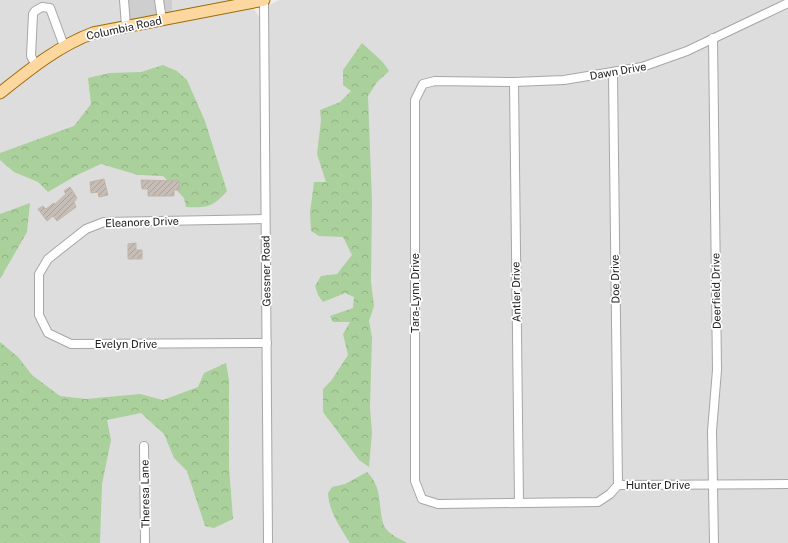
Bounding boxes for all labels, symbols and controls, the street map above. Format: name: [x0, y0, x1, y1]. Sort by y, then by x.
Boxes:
street label: Columbia Road: [85, 14, 163, 42]
street label: Dawn Drive: [589, 60, 647, 82]
street label: Eleanore Drive: [105, 215, 179, 229]
street label: Gessner Road: [259, 235, 273, 307]
street label: Tara-Lynn Drive: [409, 253, 421, 333]
street label: Deerfield Drive: [709, 253, 723, 329]
street label: Doe Drive: [609, 254, 621, 304]
street label: Antler Drive: [509, 262, 523, 322]
street label: Evelyn Drive: [95, 338, 157, 350]
street label: Theresa Lane: [138, 460, 152, 528]
street label: Hunter Drive: [626, 479, 690, 491]

